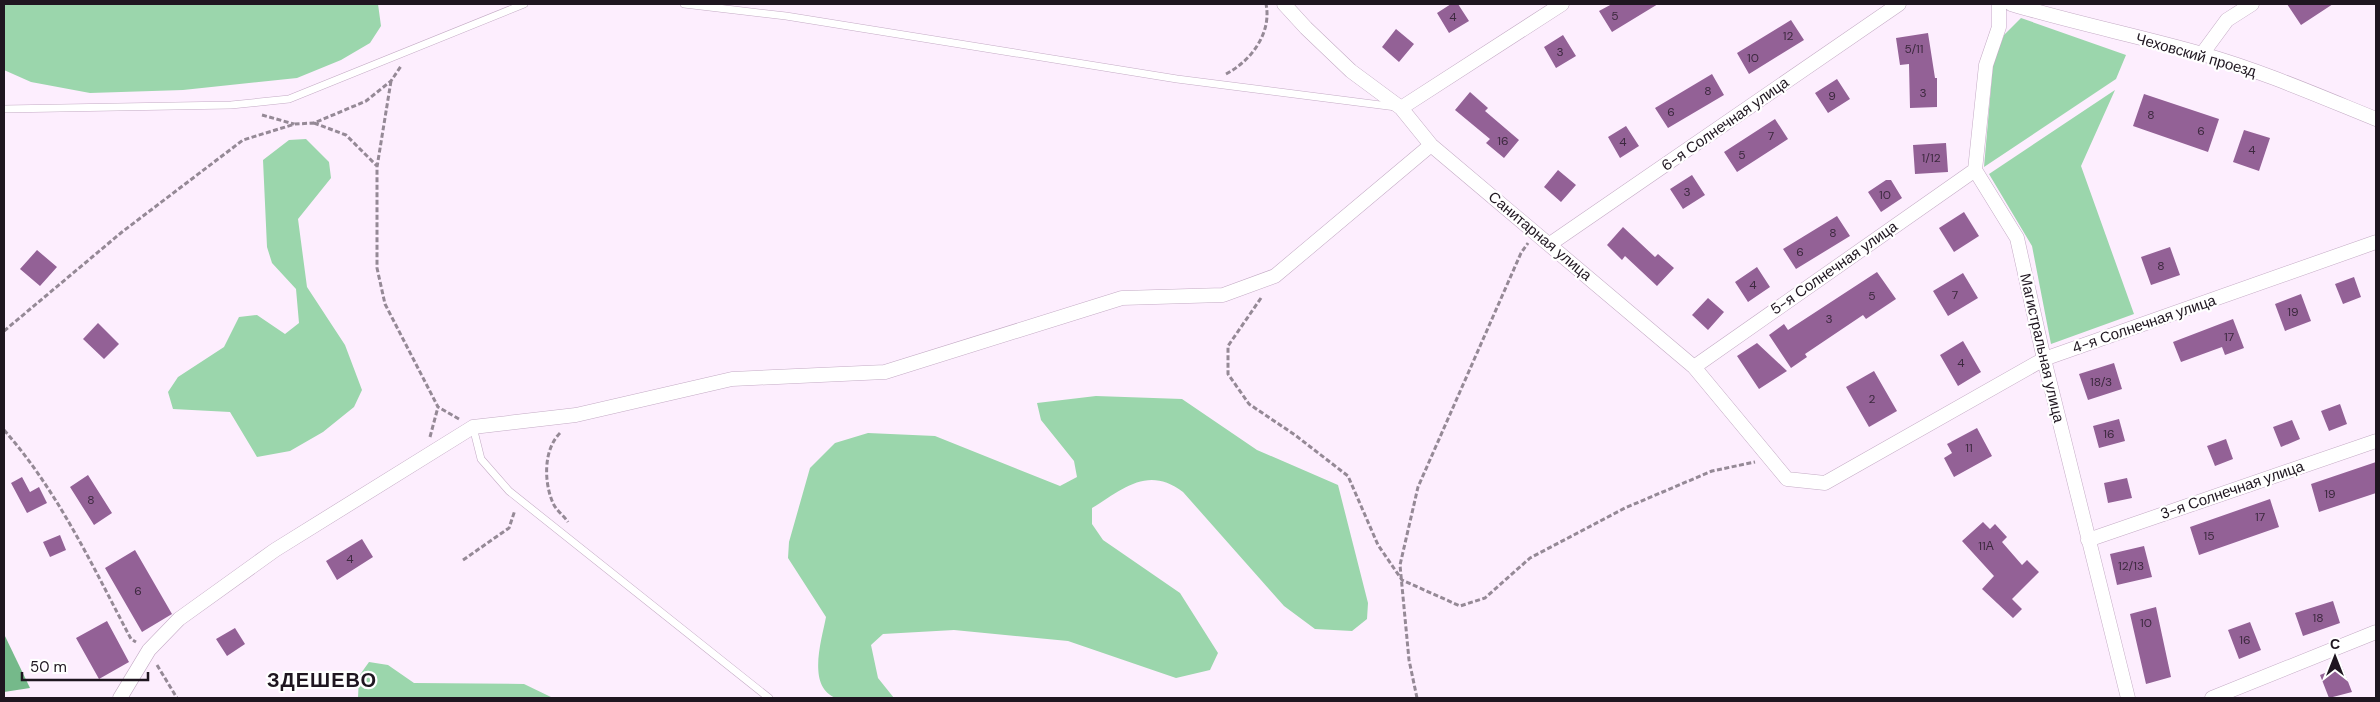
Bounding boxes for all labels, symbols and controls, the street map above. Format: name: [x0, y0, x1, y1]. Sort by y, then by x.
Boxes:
house number: 5: [1611, 8, 1619, 24]
house number: 4: [1449, 9, 1457, 25]
house number: 12: [1783, 28, 1793, 44]
street label: Чеховский проезд: [2133, 28, 2259, 82]
house number: 5/11: [1904, 41, 1924, 57]
house number: 3: [1556, 44, 1564, 60]
house number: 10: [1747, 50, 1759, 66]
street label: 6-я Солнечная улица: [1657, 72, 1793, 176]
house number: 8: [1704, 83, 1712, 99]
house number: 3: [1919, 85, 1927, 101]
house number: 9: [1828, 88, 1836, 104]
house number: 6: [1667, 104, 1675, 120]
house number: 8: [2147, 107, 2155, 123]
house number: 6: [2197, 123, 2205, 139]
house number: 7: [1768, 128, 1774, 144]
house number: 16: [1497, 133, 1509, 149]
house number: 4: [1619, 134, 1627, 150]
house number: 4: [2248, 142, 2256, 158]
house number: 5: [1738, 147, 1746, 163]
house number: 1/12: [1921, 150, 1941, 166]
house number: 3: [1683, 184, 1691, 200]
street label: Санитарная улица: [1484, 187, 1596, 286]
house number: 10: [1879, 187, 1891, 203]
street label: 5-я Солнечная улица: [1767, 217, 1901, 319]
house number: 8: [1829, 225, 1837, 241]
house number: 6: [1796, 244, 1804, 260]
house number: 8: [2157, 258, 2165, 274]
street label: Магистральная улица: [2015, 271, 2069, 425]
house number: 4: [1749, 277, 1757, 293]
house number: 7: [1952, 287, 1958, 303]
house number: 5: [1868, 289, 1876, 303]
street label: 4-я Солнечная улица: [2069, 290, 2219, 358]
house number: 19: [2287, 304, 2299, 320]
house number: 3: [1825, 311, 1833, 327]
house number: 17: [2224, 329, 2234, 345]
house number: 4: [1957, 355, 1965, 371]
house number: 18/3: [2090, 374, 2112, 390]
house number: 2: [1869, 391, 1876, 407]
house number: 16: [2103, 426, 2115, 442]
house number: 11: [1965, 440, 1973, 456]
street label: 3-я Солнечная улица: [2158, 456, 2307, 524]
house number: 19: [2324, 486, 2336, 502]
house number: 8: [87, 492, 95, 508]
house number: 17: [2255, 509, 2265, 525]
house number: 15: [2203, 528, 2215, 544]
house number: 11А: [1978, 538, 1994, 554]
house number: 4: [346, 551, 354, 567]
house number: 12/13: [2118, 558, 2144, 574]
house number: 6: [134, 583, 142, 599]
house number: 18: [2312, 610, 2324, 626]
house number: 10: [2140, 615, 2152, 631]
house number: 16: [2239, 632, 2251, 648]
north arrow: [2310, 632, 2360, 682]
text: С: [2330, 635, 2340, 653]
scale bar: [22, 650, 149, 682]
text: 50 m: [30, 657, 67, 677]
district label: ЗДЕШЕВО: [267, 667, 377, 693]

